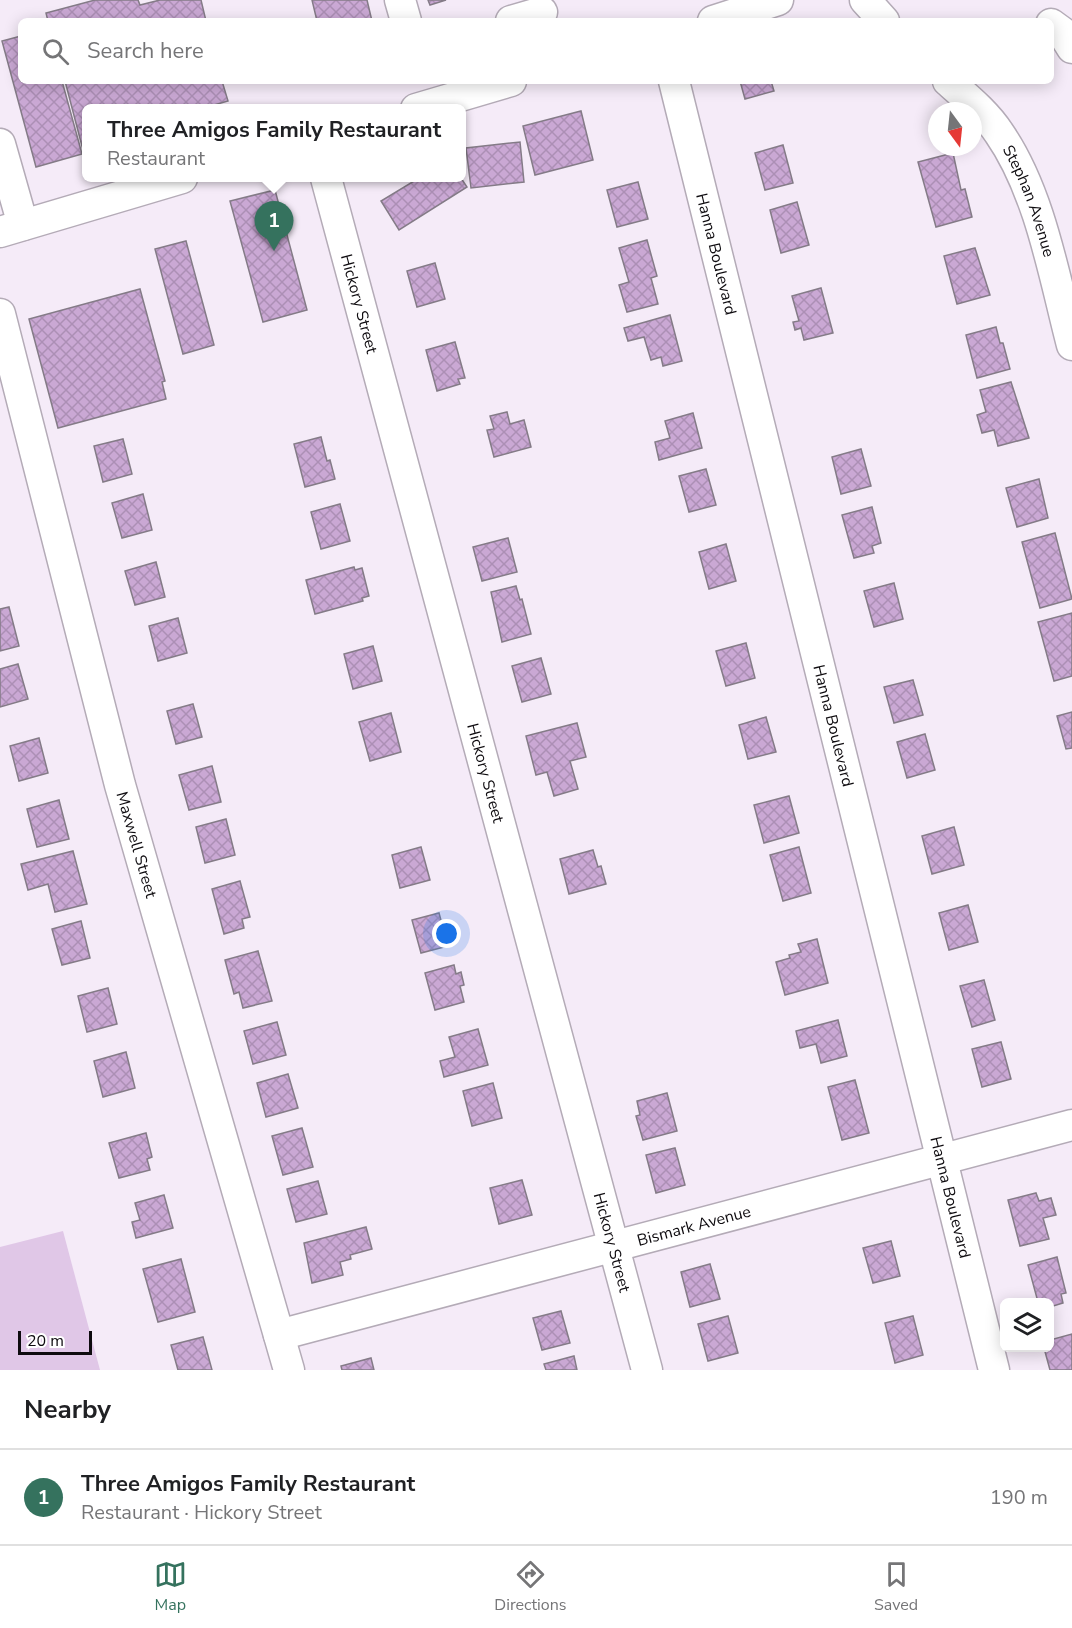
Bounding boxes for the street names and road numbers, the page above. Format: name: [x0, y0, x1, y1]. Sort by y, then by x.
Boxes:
street label: Stephan Avenue: [997, 141, 1060, 260]
street label: Hanna Boulevard: [690, 191, 742, 317]
street label: Hickory Street: [335, 252, 383, 356]
street label: Hanna Boulevard: [807, 662, 859, 789]
street label: Hickory Street: [461, 721, 509, 826]
street label: Maxwell Street: [110, 789, 162, 901]
street label: Hanna Boulevard: [924, 1134, 976, 1261]
street label: Hickory Street: [588, 1190, 636, 1295]
street label: Bismark Avenue: [635, 1201, 753, 1252]

